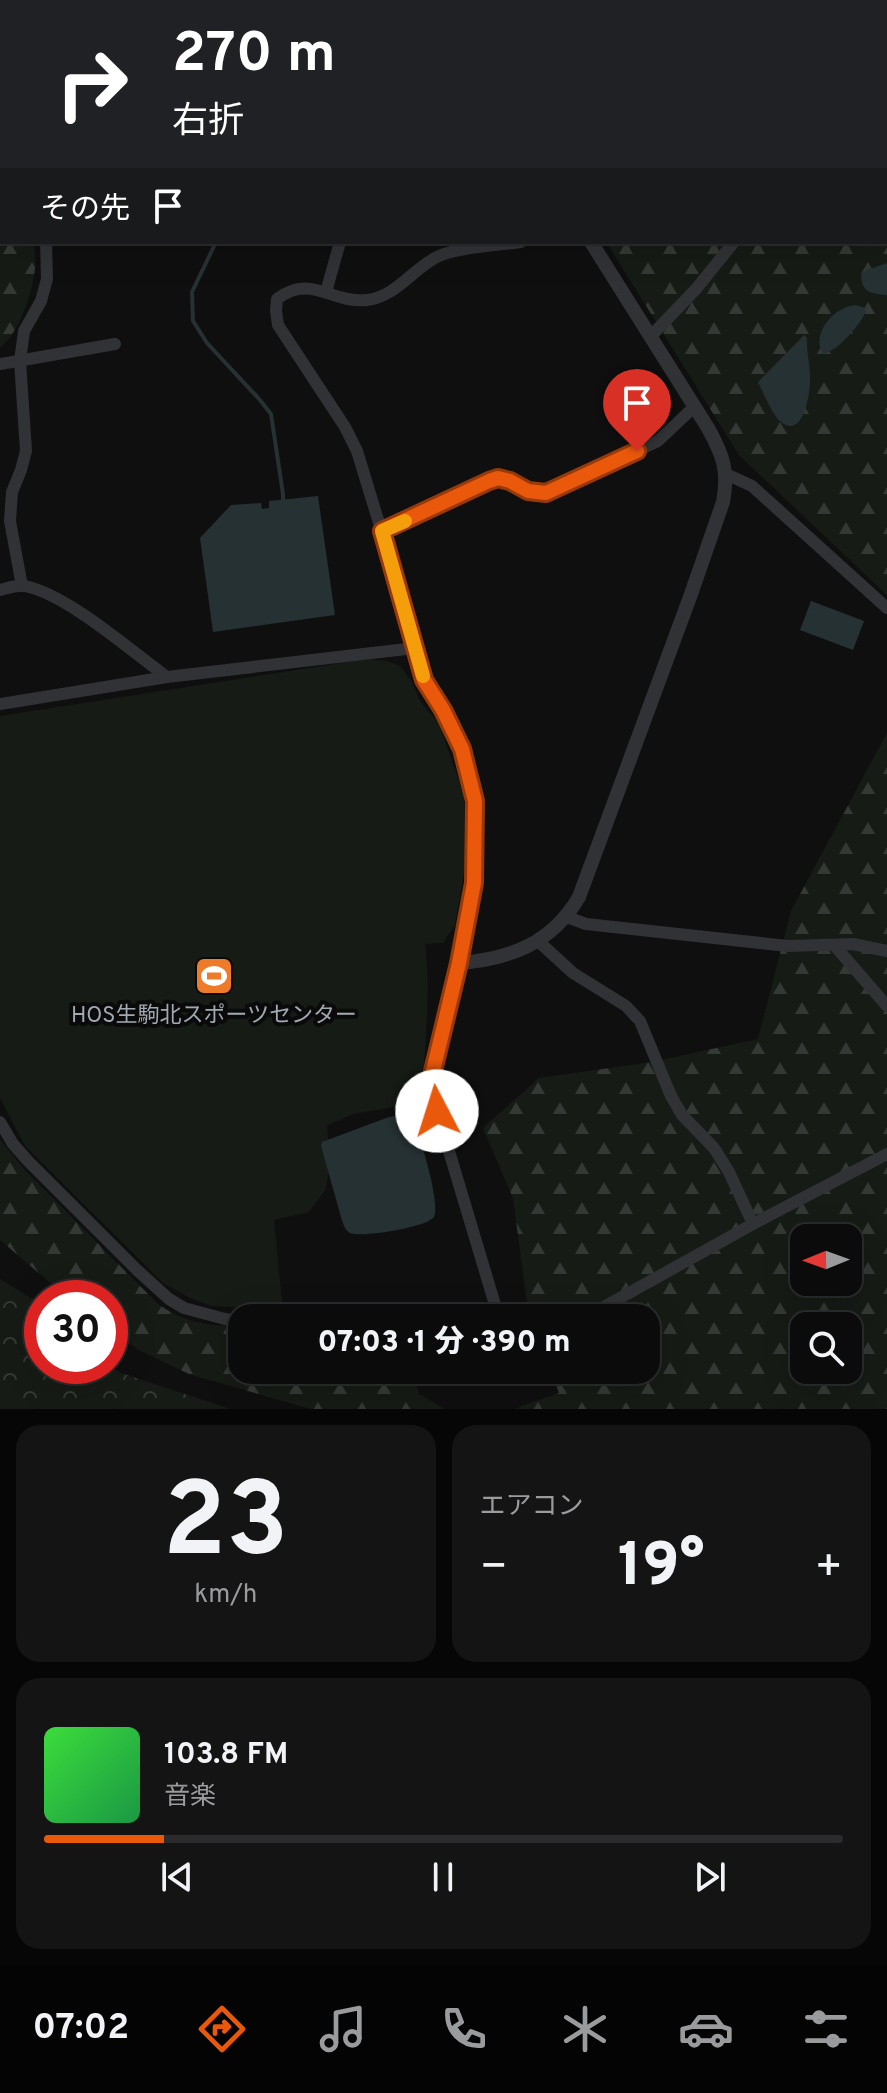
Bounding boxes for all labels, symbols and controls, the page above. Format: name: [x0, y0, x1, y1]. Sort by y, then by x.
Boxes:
text: 270 m: [172, 21, 336, 91]
icon: right: [40, 32, 144, 136]
text: 右折: [172, 100, 244, 146]
icon: arrive: [146, 184, 190, 228]
text: その先: [40, 192, 130, 229]
pin: [603, 369, 671, 451]
icon: arrive: [615, 381, 659, 425]
sports icon: HOS生駒北スポーツセンター: [193, 955, 235, 997]
place label: HOS生駒北スポーツセンター: [71, 1003, 357, 1030]
position arrow: [395, 1069, 479, 1153]
north arrow: [790, 1224, 862, 1296]
map controls: [790, 1224, 862, 1384]
speed limit sign: 30: [24, 1280, 128, 1384]
button: search: [790, 1312, 862, 1384]
text: 07:03 · 1 分 · 390 m: [317, 1325, 571, 1362]
text: 23: [163, 1461, 289, 1593]
text: エアコン: [480, 1491, 584, 1524]
text: 19°: [618, 1531, 705, 1607]
text: −: [480, 1541, 508, 1597]
text: +: [815, 1541, 843, 1597]
text: km/h: [194, 1579, 257, 1612]
text: 103.8 FM: [164, 1737, 288, 1774]
text: 音楽: [164, 1781, 216, 1814]
icon: previous: [155, 1855, 199, 1899]
icon: pause: [421, 1855, 465, 1899]
icon: next: [688, 1855, 732, 1899]
icon: directions: [194, 2001, 250, 2057]
icon: music: [315, 2001, 371, 2057]
icon: phone: [436, 2001, 492, 2057]
icon: climate: [557, 2001, 613, 2057]
icon: car: [678, 2001, 734, 2057]
icon: filters: [798, 2001, 854, 2057]
text: 07:02: [32, 2006, 129, 2052]

